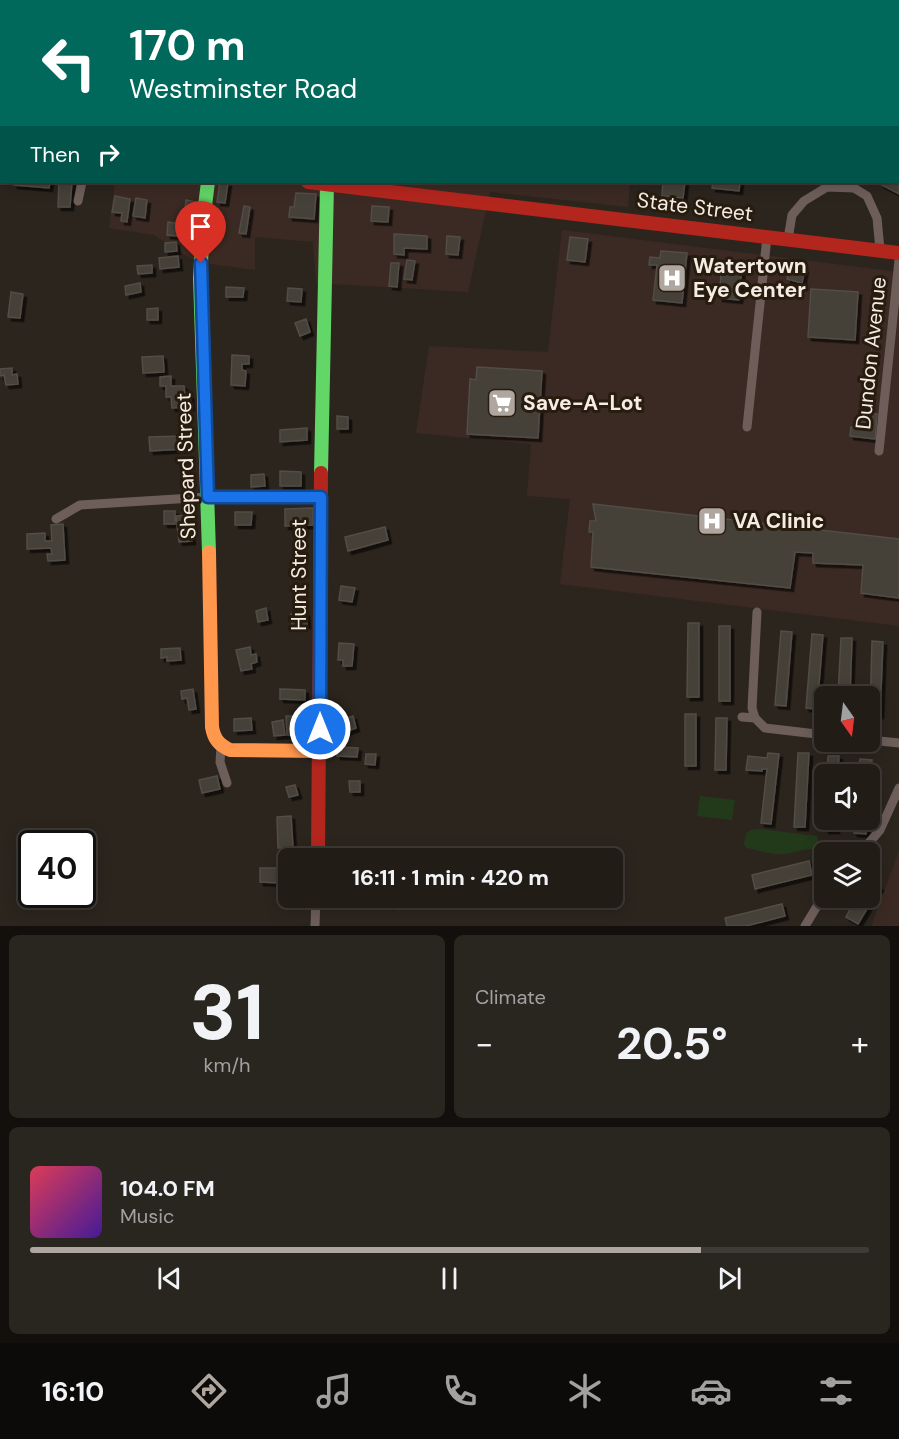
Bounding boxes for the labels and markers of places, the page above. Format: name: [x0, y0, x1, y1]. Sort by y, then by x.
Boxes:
pin: [175, 201, 226, 263]
place label: Watertown Eye Center: [693, 252, 807, 304]
hospital icon: Watertown Eye Center: [656, 262, 688, 294]
supermarket icon: Save-A-Lot: [486, 387, 518, 419]
place label: Save-A-Lot: [523, 389, 642, 417]
hospital icon: VA Clinic: [696, 505, 728, 537]
place label: VA Clinic: [733, 507, 824, 535]

